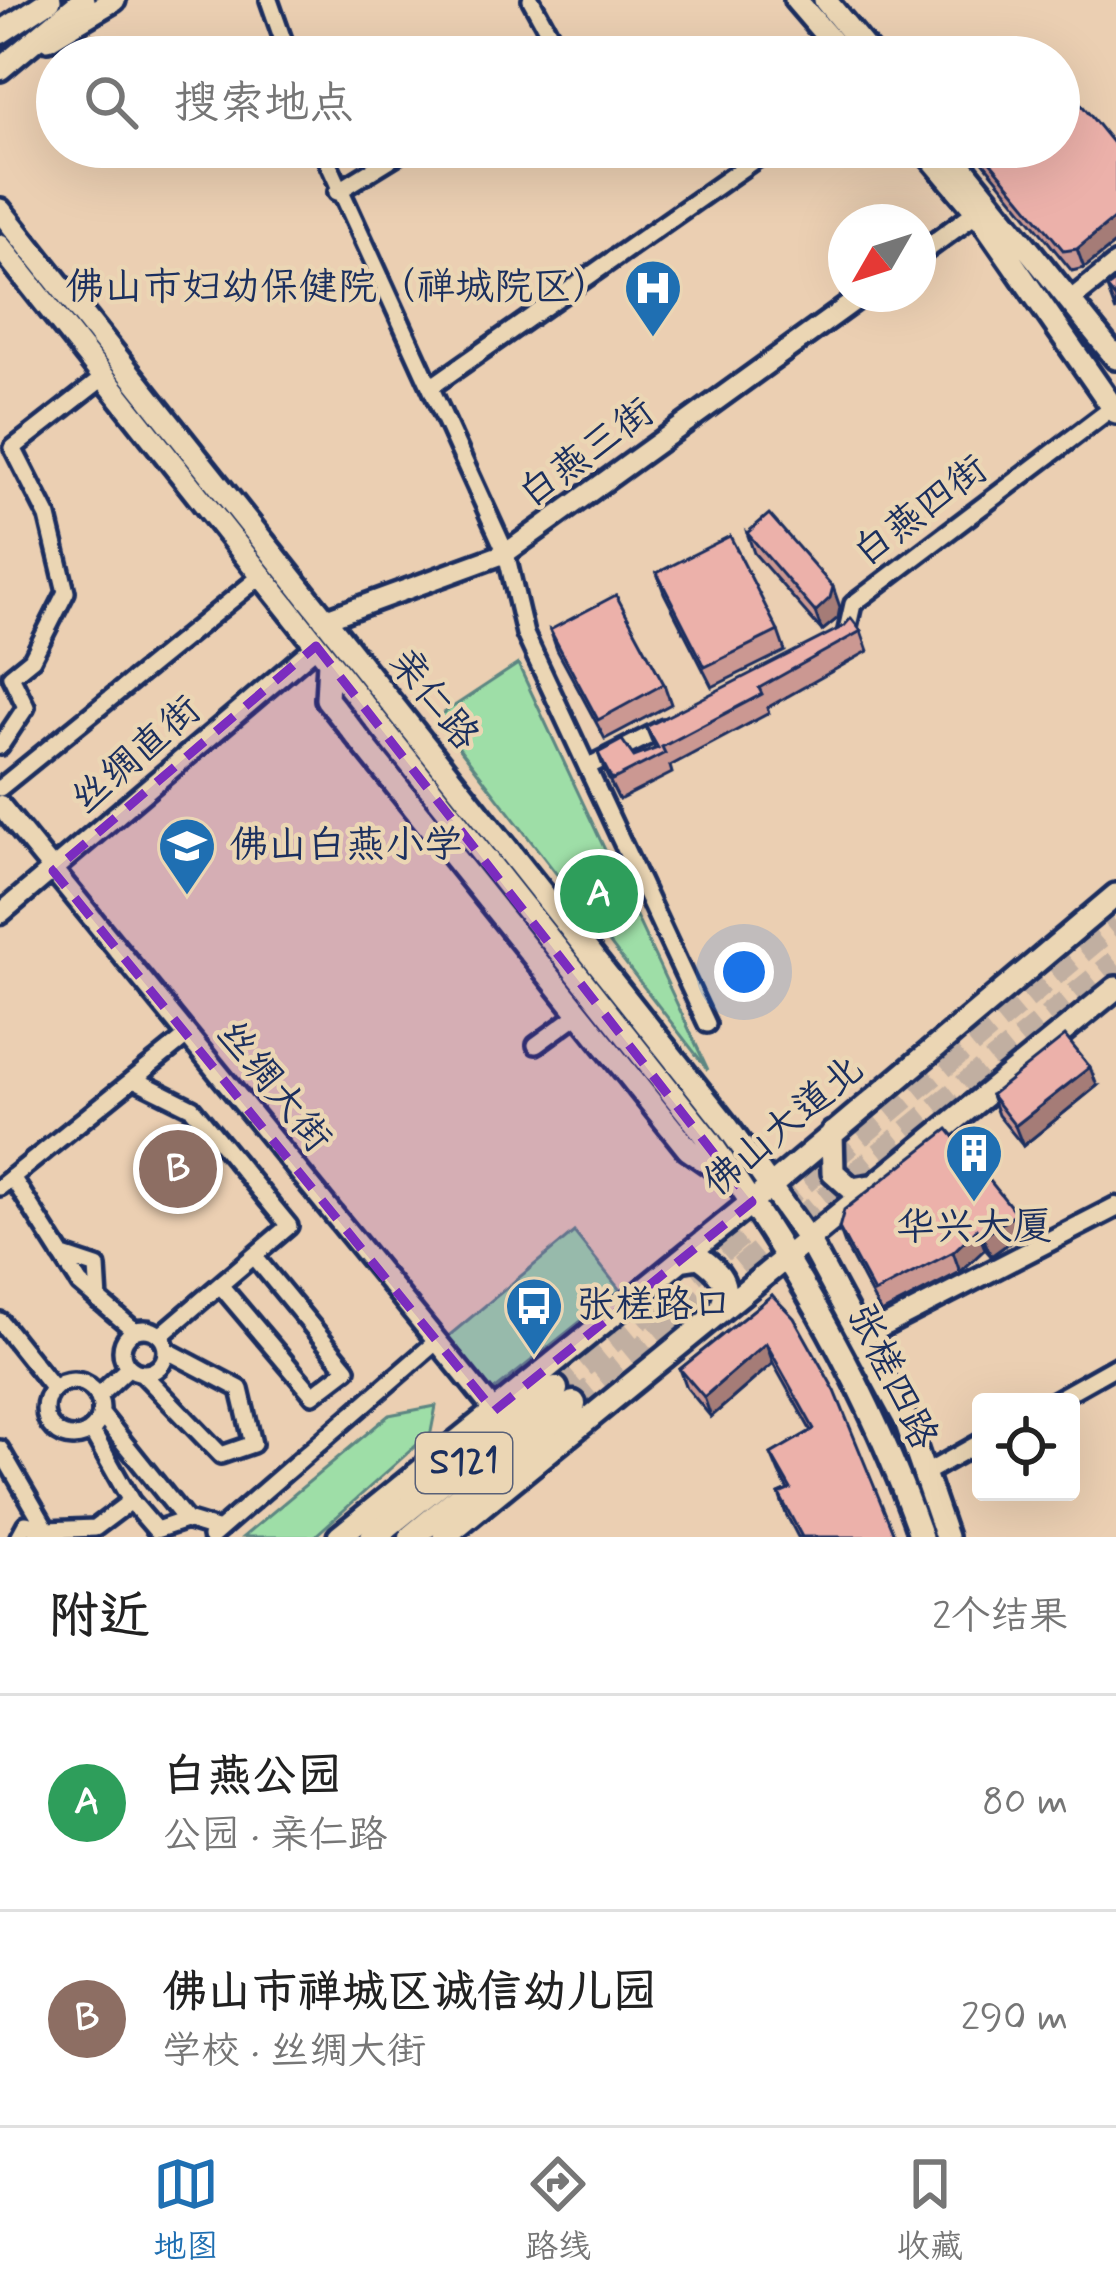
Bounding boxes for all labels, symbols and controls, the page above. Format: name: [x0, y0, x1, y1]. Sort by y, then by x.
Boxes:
search box: [36, 36, 1080, 168]
icon: search: [78, 69, 144, 135]
text: 搜索地点: [174, 75, 354, 134]
north arrow: [828, 204, 936, 312]
hospital icon: 佛山市妇幼保健院（禅城院区）: [622, 257, 684, 339]
place label: 佛山市妇幼保健院（禅城院区）: [65, 263, 611, 314]
street label: 白燕三街: [509, 388, 665, 520]
street label: 白燕四街: [843, 445, 999, 579]
street label: 亲仁路: [376, 638, 490, 762]
street label: 丝绸直街: [61, 686, 213, 826]
school or university icon: 佛山白燕小学: [156, 815, 218, 897]
place label: 佛山白燕小学: [229, 821, 463, 872]
pin: A: [560, 849, 638, 939]
your location: [714, 942, 774, 1002]
street label: 丝绸大街: [204, 1010, 342, 1164]
street label: 佛山大道北: [693, 1045, 875, 1209]
building icon: 华兴大厦: [943, 1122, 1005, 1204]
pin: B: [139, 1124, 217, 1214]
place label: 华兴大厦: [896, 1203, 1052, 1254]
bus stop icon: 张槎路口: [503, 1275, 565, 1357]
place label: 张槎路口: [576, 1281, 732, 1332]
street label: 张槎四路: [834, 1296, 948, 1458]
map controls: [972, 1393, 1080, 1501]
button: locate: [972, 1393, 1080, 1501]
road number: S121: [416, 1433, 512, 1493]
text: 附近: [48, 1585, 150, 1651]
text: 2个结果: [932, 1592, 1068, 1643]
text: 白燕公园: [162, 1748, 342, 1807]
text: A: [74, 1777, 100, 1828]
text: 80 m: [982, 1777, 1068, 1828]
text: 公园 · 亲仁路: [162, 1811, 387, 1862]
text: 佛山市禅城区诚信幼儿园: [162, 1964, 657, 2023]
text: B: [75, 1993, 99, 2044]
text: 290 m: [961, 1993, 1068, 2044]
text: 学校 · 丝绸大街: [162, 2027, 426, 2078]
tab: 地图: [153, 2151, 219, 2270]
tab: 路线: [525, 2151, 591, 2270]
tab: 收藏: [897, 2151, 963, 2270]

